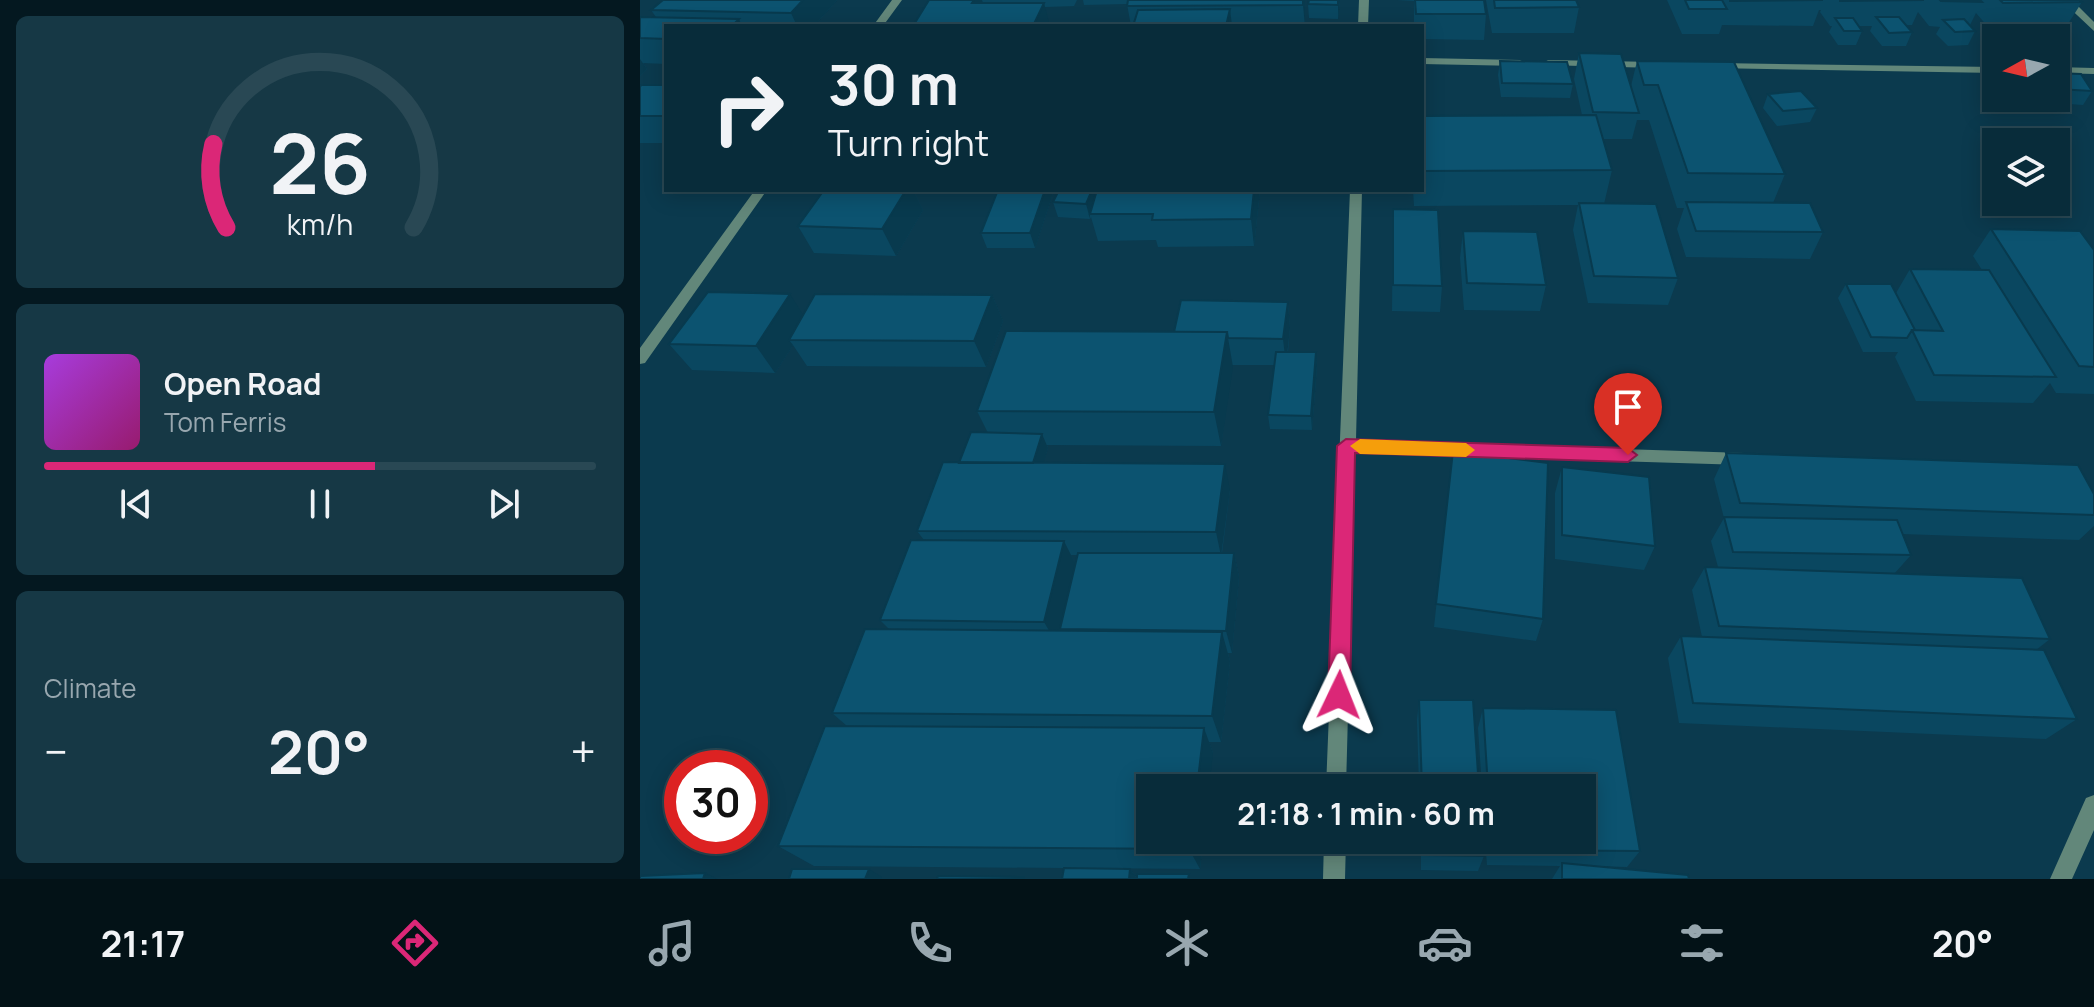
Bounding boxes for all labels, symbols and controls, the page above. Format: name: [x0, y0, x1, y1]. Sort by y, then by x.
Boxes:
north arrow: [1982, 24, 2070, 112]
map controls: [1982, 24, 2070, 216]
text: 30 m: [828, 45, 959, 122]
icon: right: [696, 56, 800, 160]
text: 26: [269, 104, 371, 218]
text: Turn right: [828, 118, 989, 167]
button: layers: [1982, 128, 2070, 216]
text: km/h: [287, 205, 353, 244]
text: Open Road: [164, 363, 321, 404]
pin: [1594, 373, 1662, 455]
icon: arrive: [1606, 385, 1650, 429]
text: Tom Ferris: [164, 404, 286, 440]
icon: previous: [114, 482, 158, 526]
icon: pause: [298, 482, 342, 526]
icon: next: [482, 482, 526, 526]
position arrow: [1297, 653, 1381, 737]
text: Climate: [44, 670, 136, 706]
text: 20°: [268, 710, 370, 792]
text: −: [44, 721, 68, 781]
text: +: [571, 721, 596, 781]
speed limit sign: 30: [664, 750, 768, 854]
text: 21:18 · 1 min · 60 m: [1237, 793, 1495, 834]
icon: directions: [387, 915, 443, 971]
icon: music: [644, 915, 700, 971]
icon: phone: [902, 915, 958, 971]
icon: climate: [1159, 915, 1215, 971]
icon: car: [1417, 915, 1473, 971]
icon: filters: [1674, 915, 1730, 971]
text: 21:17: [101, 919, 185, 968]
text: 20°: [1932, 919, 1993, 968]

